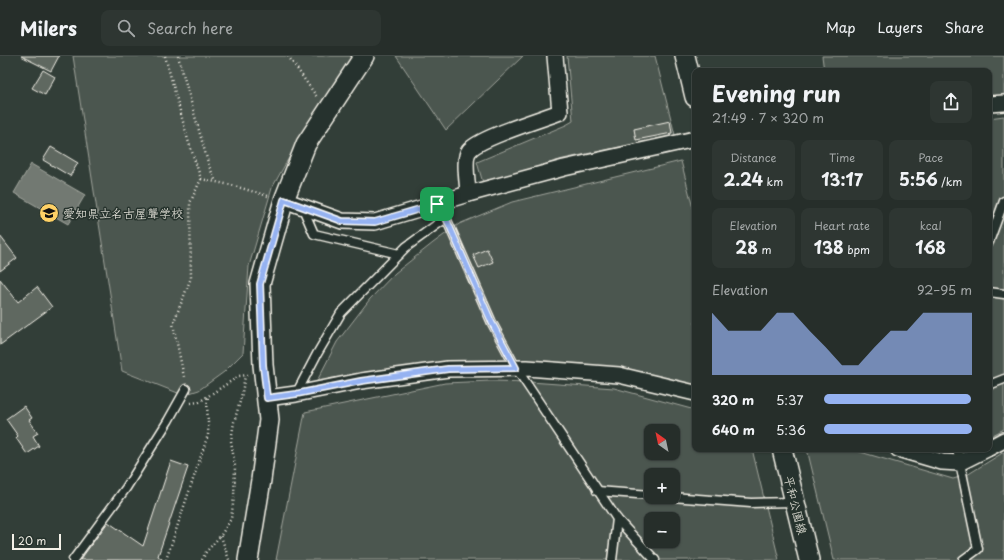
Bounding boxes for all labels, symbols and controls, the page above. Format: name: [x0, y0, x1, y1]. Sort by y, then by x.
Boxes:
search box: [101, 10, 381, 46]
text: Milers: [20, 14, 77, 42]
text: Search here: [147, 16, 233, 39]
icon: search: [115, 17, 137, 39]
text: Map: [826, 17, 856, 38]
text: Layers: [878, 17, 923, 38]
text: Share: [945, 17, 984, 38]
text: Evening run: [712, 76, 841, 109]
button: share: [930, 81, 972, 123]
text: 21:49 · 7 × 320 m: [712, 108, 824, 127]
text: Distance: [730, 149, 776, 166]
text: Time: [829, 149, 855, 166]
text: Pace: [918, 149, 943, 166]
text: 2.24: [723, 166, 763, 192]
text: 13:17: [821, 166, 863, 192]
text: 5:56: [899, 166, 938, 192]
text: km: [763, 173, 783, 190]
text: /km: [938, 173, 962, 190]
pin: [420, 187, 454, 221]
icon: arrive: [426, 193, 448, 215]
school or university icon: 愛知県立名古屋聾学校: [38, 202, 60, 224]
place label: 愛知県立名古屋聾学校: [63, 204, 183, 222]
text: Elevation: [730, 217, 777, 234]
text: Heart rate: [814, 217, 870, 234]
text: kcal: [920, 217, 942, 234]
text: 28: [735, 234, 758, 260]
text: 138: [814, 234, 844, 260]
text: 168: [915, 234, 946, 260]
text: m: [758, 241, 771, 258]
text: bpm: [844, 241, 870, 258]
text: Elevation: [712, 280, 768, 299]
text: 92–95 m: [917, 280, 972, 299]
text: 320 m: [712, 390, 754, 409]
text: 5:37: [776, 390, 803, 409]
text: 640 m: [712, 420, 755, 439]
text: 5:36: [776, 420, 806, 439]
north arrow: [644, 424, 680, 460]
map controls: [644, 424, 680, 548]
button: +: [644, 468, 680, 504]
street label: 平和公園線: [780, 474, 812, 536]
button: −: [644, 512, 680, 548]
scale bar: [12, 532, 61, 551]
text: 20 m: [18, 532, 46, 549]

